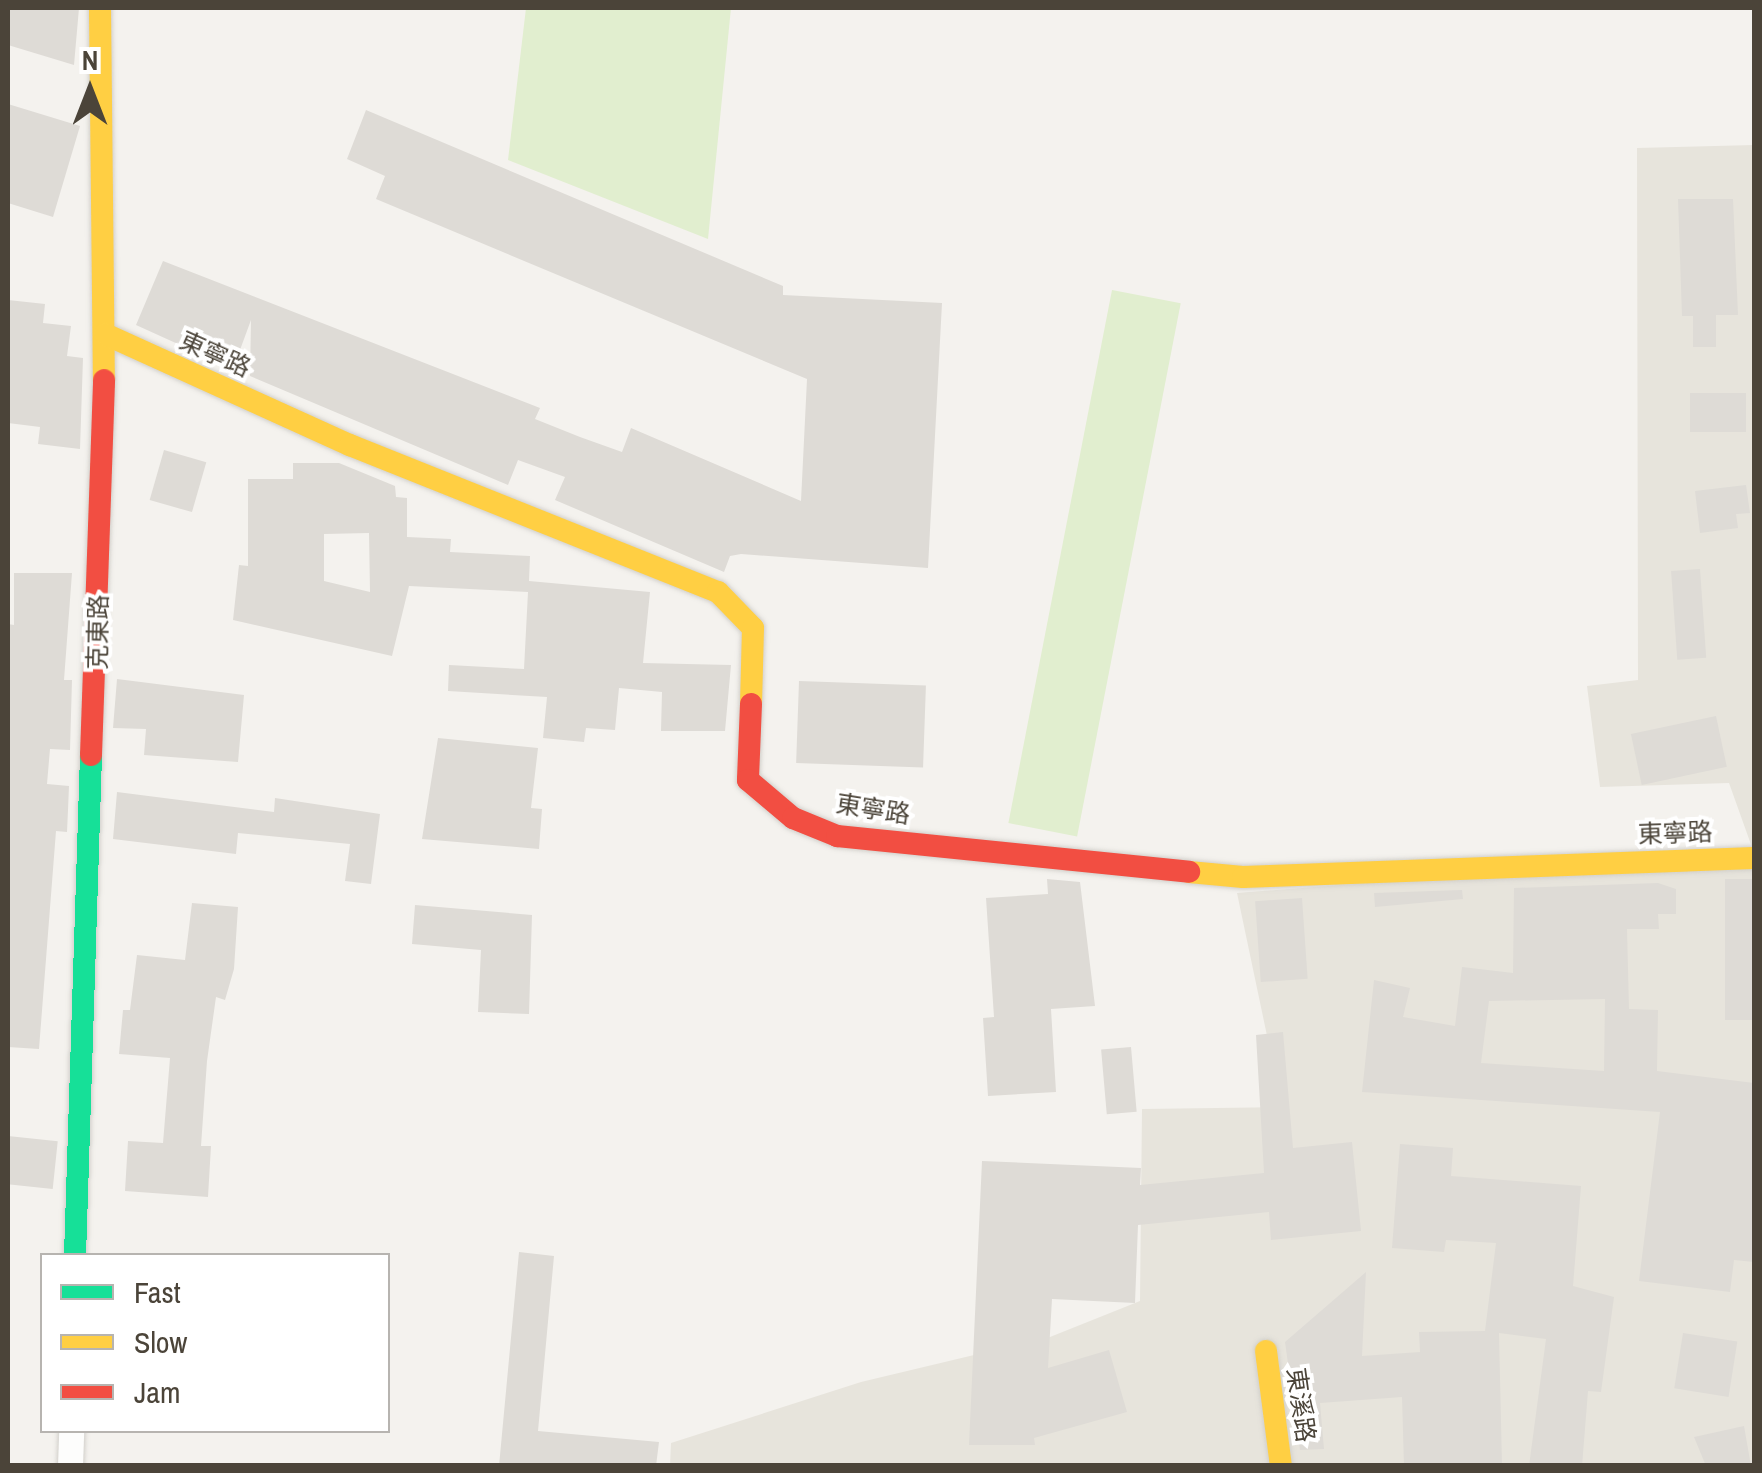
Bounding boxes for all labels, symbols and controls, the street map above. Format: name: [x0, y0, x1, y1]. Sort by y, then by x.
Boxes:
north arrow: [40, 40, 140, 140]
text: N: [82, 41, 98, 79]
street label: 東寧路: [175, 325, 255, 383]
street label: 克東路: [82, 594, 114, 670]
street label: 東寧路: [834, 788, 912, 830]
street label: 東寧路: [1637, 817, 1713, 849]
legend: [40, 1253, 390, 1433]
text: Fast: [134, 1272, 181, 1312]
text: Slow: [134, 1322, 187, 1362]
street label: 東溪路: [1281, 1366, 1321, 1444]
text: Jam: [134, 1372, 180, 1412]

